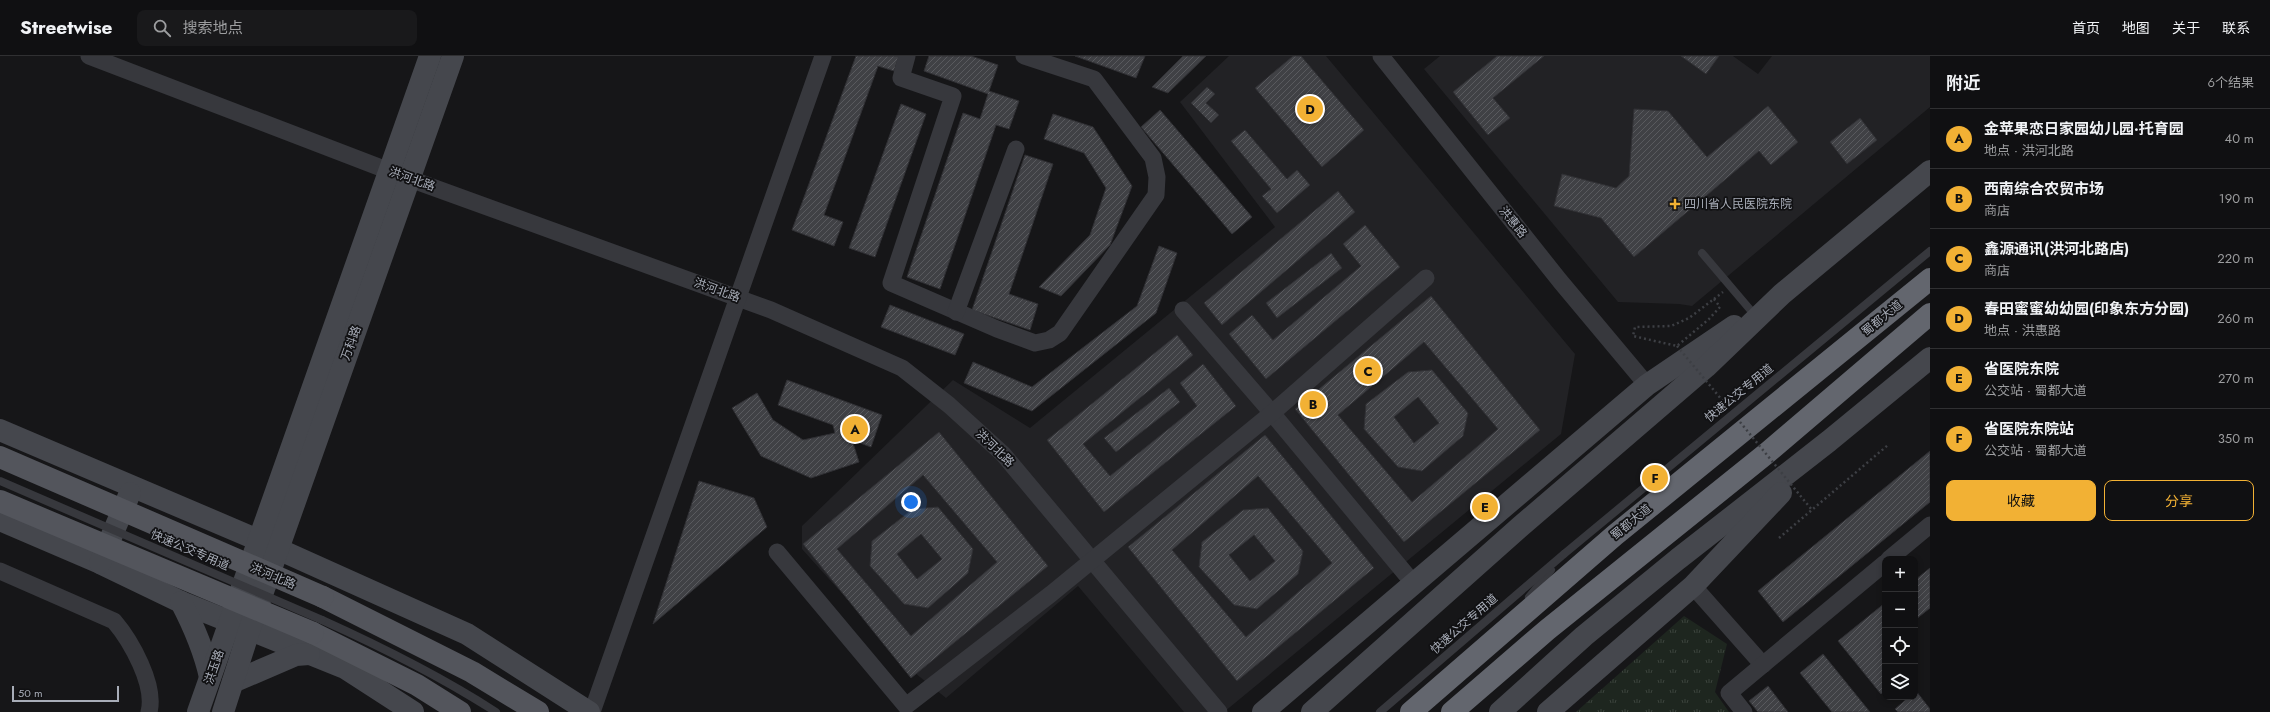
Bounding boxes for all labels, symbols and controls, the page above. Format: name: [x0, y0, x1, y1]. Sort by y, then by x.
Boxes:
search box: [137, 10, 417, 46]
text: Streetwise: [20, 14, 113, 41]
icon: search: [151, 17, 173, 39]
text: 搜索地点: [183, 17, 243, 39]
text: 首页: [2072, 18, 2100, 38]
text: 地图: [2122, 18, 2150, 38]
text: 关于: [2172, 18, 2200, 38]
text: 联系: [2222, 18, 2250, 38]
text: 附近: [1946, 71, 1980, 95]
text: 6个结果: [2208, 73, 2254, 92]
pin: D: [1297, 94, 1323, 124]
text: 金苹果恋日家园幼儿园·托育园: [1984, 118, 2184, 140]
text: A: [1954, 129, 1964, 148]
text: 40 m: [2225, 129, 2254, 148]
text: 地点 · 洪河北路: [1984, 141, 2074, 160]
street label: 洪河北路: [386, 162, 438, 196]
text: 西南综合农贸市场: [1984, 178, 2104, 200]
text: B: [1955, 189, 1963, 208]
text: 190 m: [2219, 189, 2254, 208]
place label: 四川省人民医院东院: [1684, 195, 1792, 213]
marker: 四川省人民医院东院: [1669, 198, 1681, 210]
text: 商店: [1984, 201, 2010, 220]
street label: 洪惠路: [1495, 202, 1531, 242]
text: 鑫源通讯(洪河北路店): [1984, 238, 2129, 260]
text: C: [1954, 249, 1964, 268]
text: 220 m: [2217, 249, 2254, 268]
text: 商店: [1984, 261, 2010, 280]
street label: 洪河北路: [691, 273, 743, 307]
street label: 蜀都大道: [1858, 296, 1906, 340]
text: 春田蜜蜜幼幼园(印象东方分园): [1984, 298, 2189, 320]
text: D: [1954, 309, 1964, 328]
text: 260 m: [2217, 309, 2254, 328]
text: 地点 · 洪惠路: [1984, 321, 2061, 340]
street label: 万科路: [336, 323, 366, 363]
pin: C: [1355, 356, 1381, 386]
text: 省医院东院: [1984, 358, 2059, 380]
street label: 快速公交专用道: [1701, 360, 1777, 426]
text: E: [1955, 369, 1963, 388]
text: 270 m: [2218, 369, 2254, 388]
text: 公交站 · 蜀都大道: [1984, 381, 2087, 400]
pin: B: [1300, 389, 1326, 419]
pin: A: [842, 414, 868, 444]
text: 省医院东院站: [1984, 418, 2074, 440]
street label: 洪河北路: [971, 425, 1019, 471]
text: F: [1955, 429, 1963, 448]
text: 350 m: [2218, 429, 2254, 448]
text: 公交站 · 蜀都大道: [1984, 441, 2087, 460]
pin: F: [1642, 463, 1668, 493]
button: 收藏: [1946, 480, 2096, 521]
button: 分享: [2104, 480, 2254, 521]
your location: [901, 492, 921, 512]
pin: E: [1472, 492, 1498, 522]
street label: 蜀都大道: [1607, 500, 1655, 544]
street label: 快速公交专用道: [148, 525, 232, 575]
map controls: [1882, 556, 1918, 700]
button: +: [1882, 556, 1918, 592]
street label: 洪河北路: [247, 558, 299, 594]
street label: 快速公交专用道: [1426, 590, 1502, 658]
button: −: [1882, 592, 1918, 628]
button: locate: [1882, 628, 1918, 664]
street label: 洪玉路: [200, 647, 228, 687]
button: layers: [1882, 664, 1918, 700]
scale bar: [12, 684, 119, 703]
text: 50 m: [18, 685, 43, 701]

